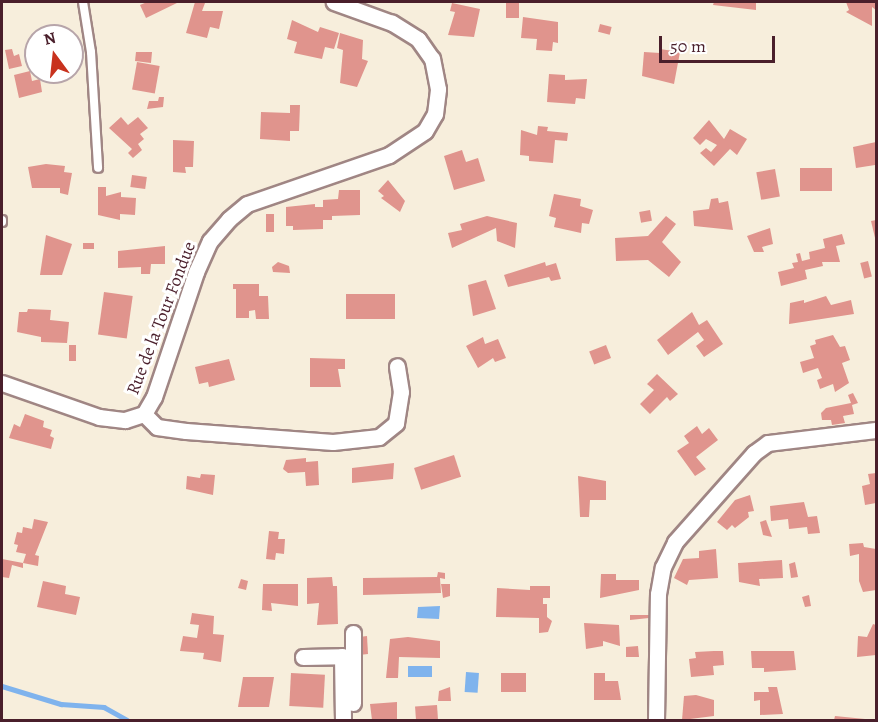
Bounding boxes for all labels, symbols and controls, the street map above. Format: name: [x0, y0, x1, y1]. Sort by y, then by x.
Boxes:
north arrow: [24, 24, 84, 84]
scale bar: [662, 24, 778, 62]
text: N: [41, 26, 58, 51]
text: 50 m: [670, 34, 706, 58]
street label: Rue de la Tour Fondue: [122, 238, 200, 398]

